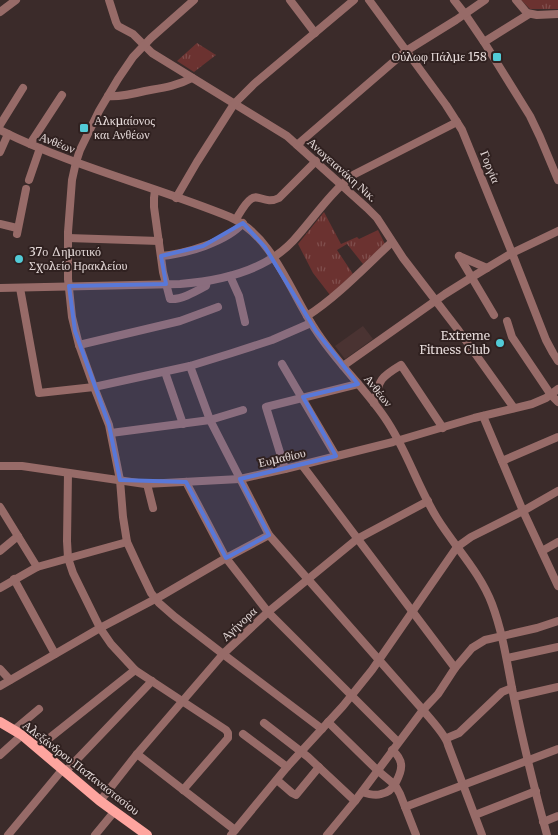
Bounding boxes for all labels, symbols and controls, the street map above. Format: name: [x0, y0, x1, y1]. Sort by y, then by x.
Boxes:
place label: Ούλωφ Πάλμε 158: [391, 49, 487, 64]
marker: Ούλωφ Πάλμε 158: [491, 51, 503, 63]
place label: Αλκμαίονος και Ανθέων: [94, 113, 155, 142]
marker: Αλκμαίονος και Ανθέων: [78, 122, 90, 134]
street label: Ανθέων: [37, 129, 78, 156]
street label: Ανωγειανάκη Νικ.: [304, 134, 380, 205]
street label: Γοργία: [477, 148, 504, 186]
place label: 37ο Δημοτικό Σχολείο Ηρακλείου: [29, 244, 127, 273]
marker: 37ο Δημοτικό Σχολείο Ηρακλείου: [13, 253, 25, 265]
place label: Extreme Fitness Club: [419, 328, 490, 357]
marker: Extreme Fitness Club: [494, 337, 506, 349]
street label: Ανθέων: [361, 371, 396, 410]
street label: Ευμαθίου: [257, 445, 307, 470]
street label: Αγήνορα: [218, 603, 260, 644]
street label: Αλεξάνδρου Παπαναστασίου: [20, 717, 143, 818]

